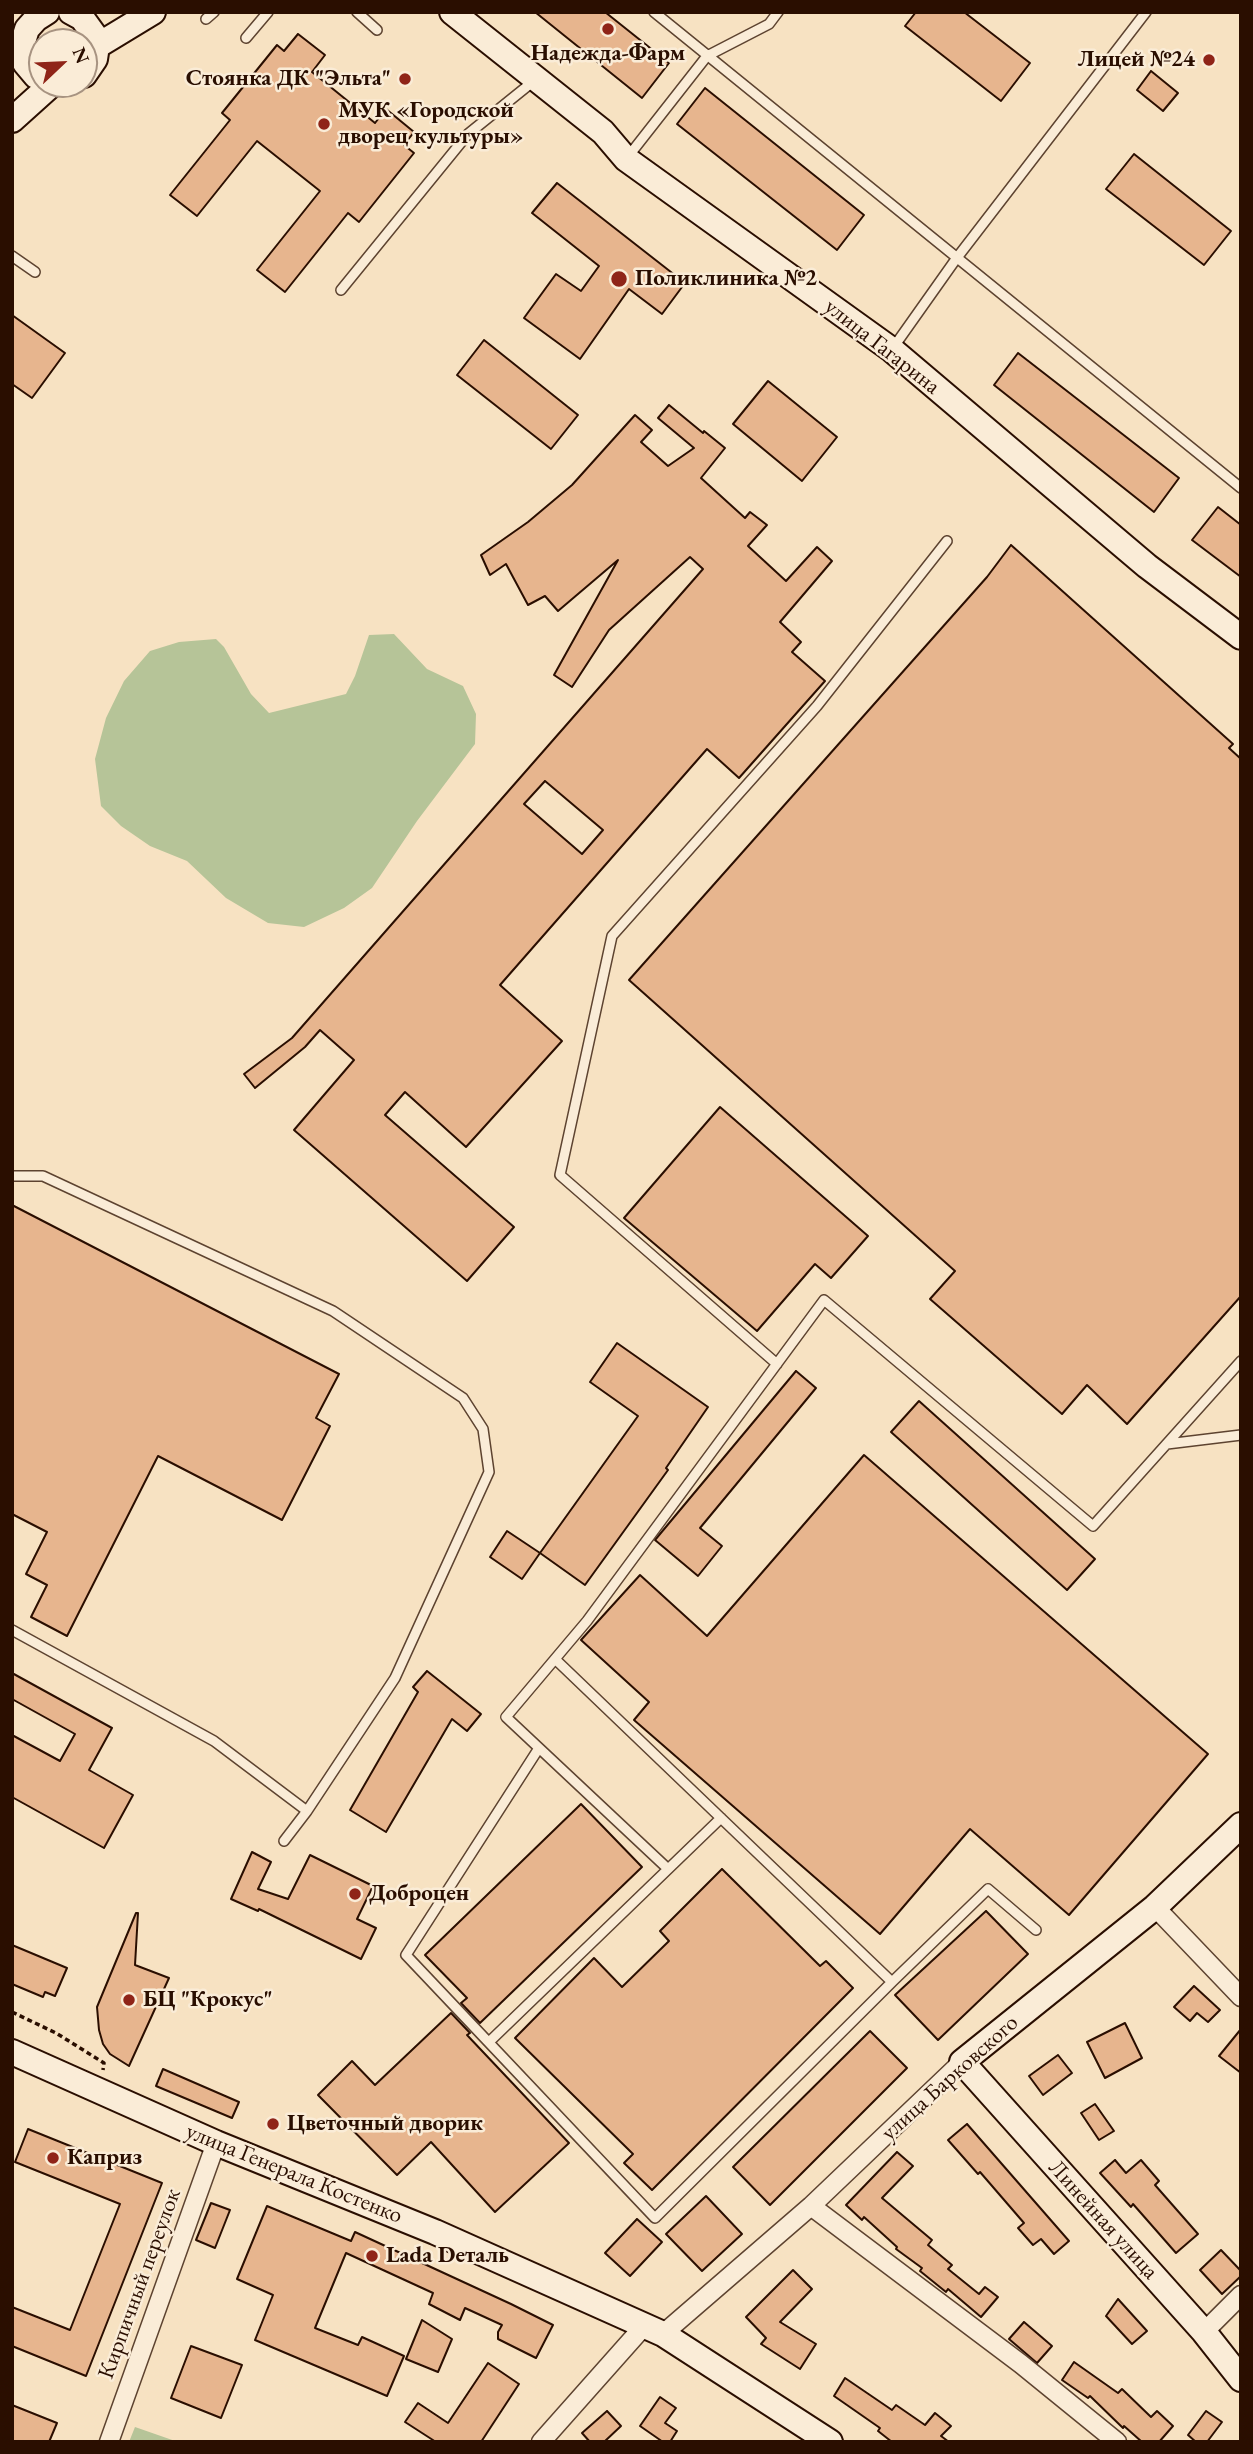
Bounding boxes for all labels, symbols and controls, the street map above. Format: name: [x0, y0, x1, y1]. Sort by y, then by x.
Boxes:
marker: Надежда-Фарм: [600, 21, 616, 37]
north arrow: [28, 28, 98, 98]
place label: Надежда-Фарм: [531, 40, 685, 68]
text: N: [66, 43, 95, 67]
place label: Лицей №24: [1077, 46, 1195, 74]
marker: Лицей №24: [1201, 52, 1217, 68]
place label: Стоянка ДК "Эльта": [186, 65, 391, 93]
marker: Стоянка ДК "Эльта": [397, 71, 413, 87]
place label: МУК «Городской дворец культуры»: [338, 97, 523, 151]
marker: МУК «Городской дворец культуры»: [316, 116, 332, 132]
place label: Поликлиника №2: [635, 265, 817, 293]
marker: Поликлиника №2: [609, 269, 629, 289]
street label: улица Гагарина: [819, 293, 945, 401]
place label: Доброцен: [369, 1880, 469, 1908]
marker: Доброцен: [347, 1886, 363, 1902]
place label: БЦ "Крокус": [143, 1986, 273, 2014]
marker: БЦ "Крокус": [121, 1992, 137, 2008]
street label: улица Барковского: [876, 2009, 1024, 2147]
place label: Цветочный дворик: [287, 2110, 483, 2138]
marker: Цветочный дворик: [265, 2116, 281, 2132]
street label: улица Генерала Костенко: [182, 2118, 406, 2230]
place label: Каприз: [67, 2144, 142, 2172]
marker: Каприз: [45, 2150, 61, 2166]
street label: Линейная улица: [1042, 2155, 1164, 2285]
street label: Кирпичный переулок: [93, 2185, 187, 2383]
place label: Lada Dеталь: [386, 2242, 509, 2270]
marker: Lada Dеталь: [364, 2248, 380, 2264]

